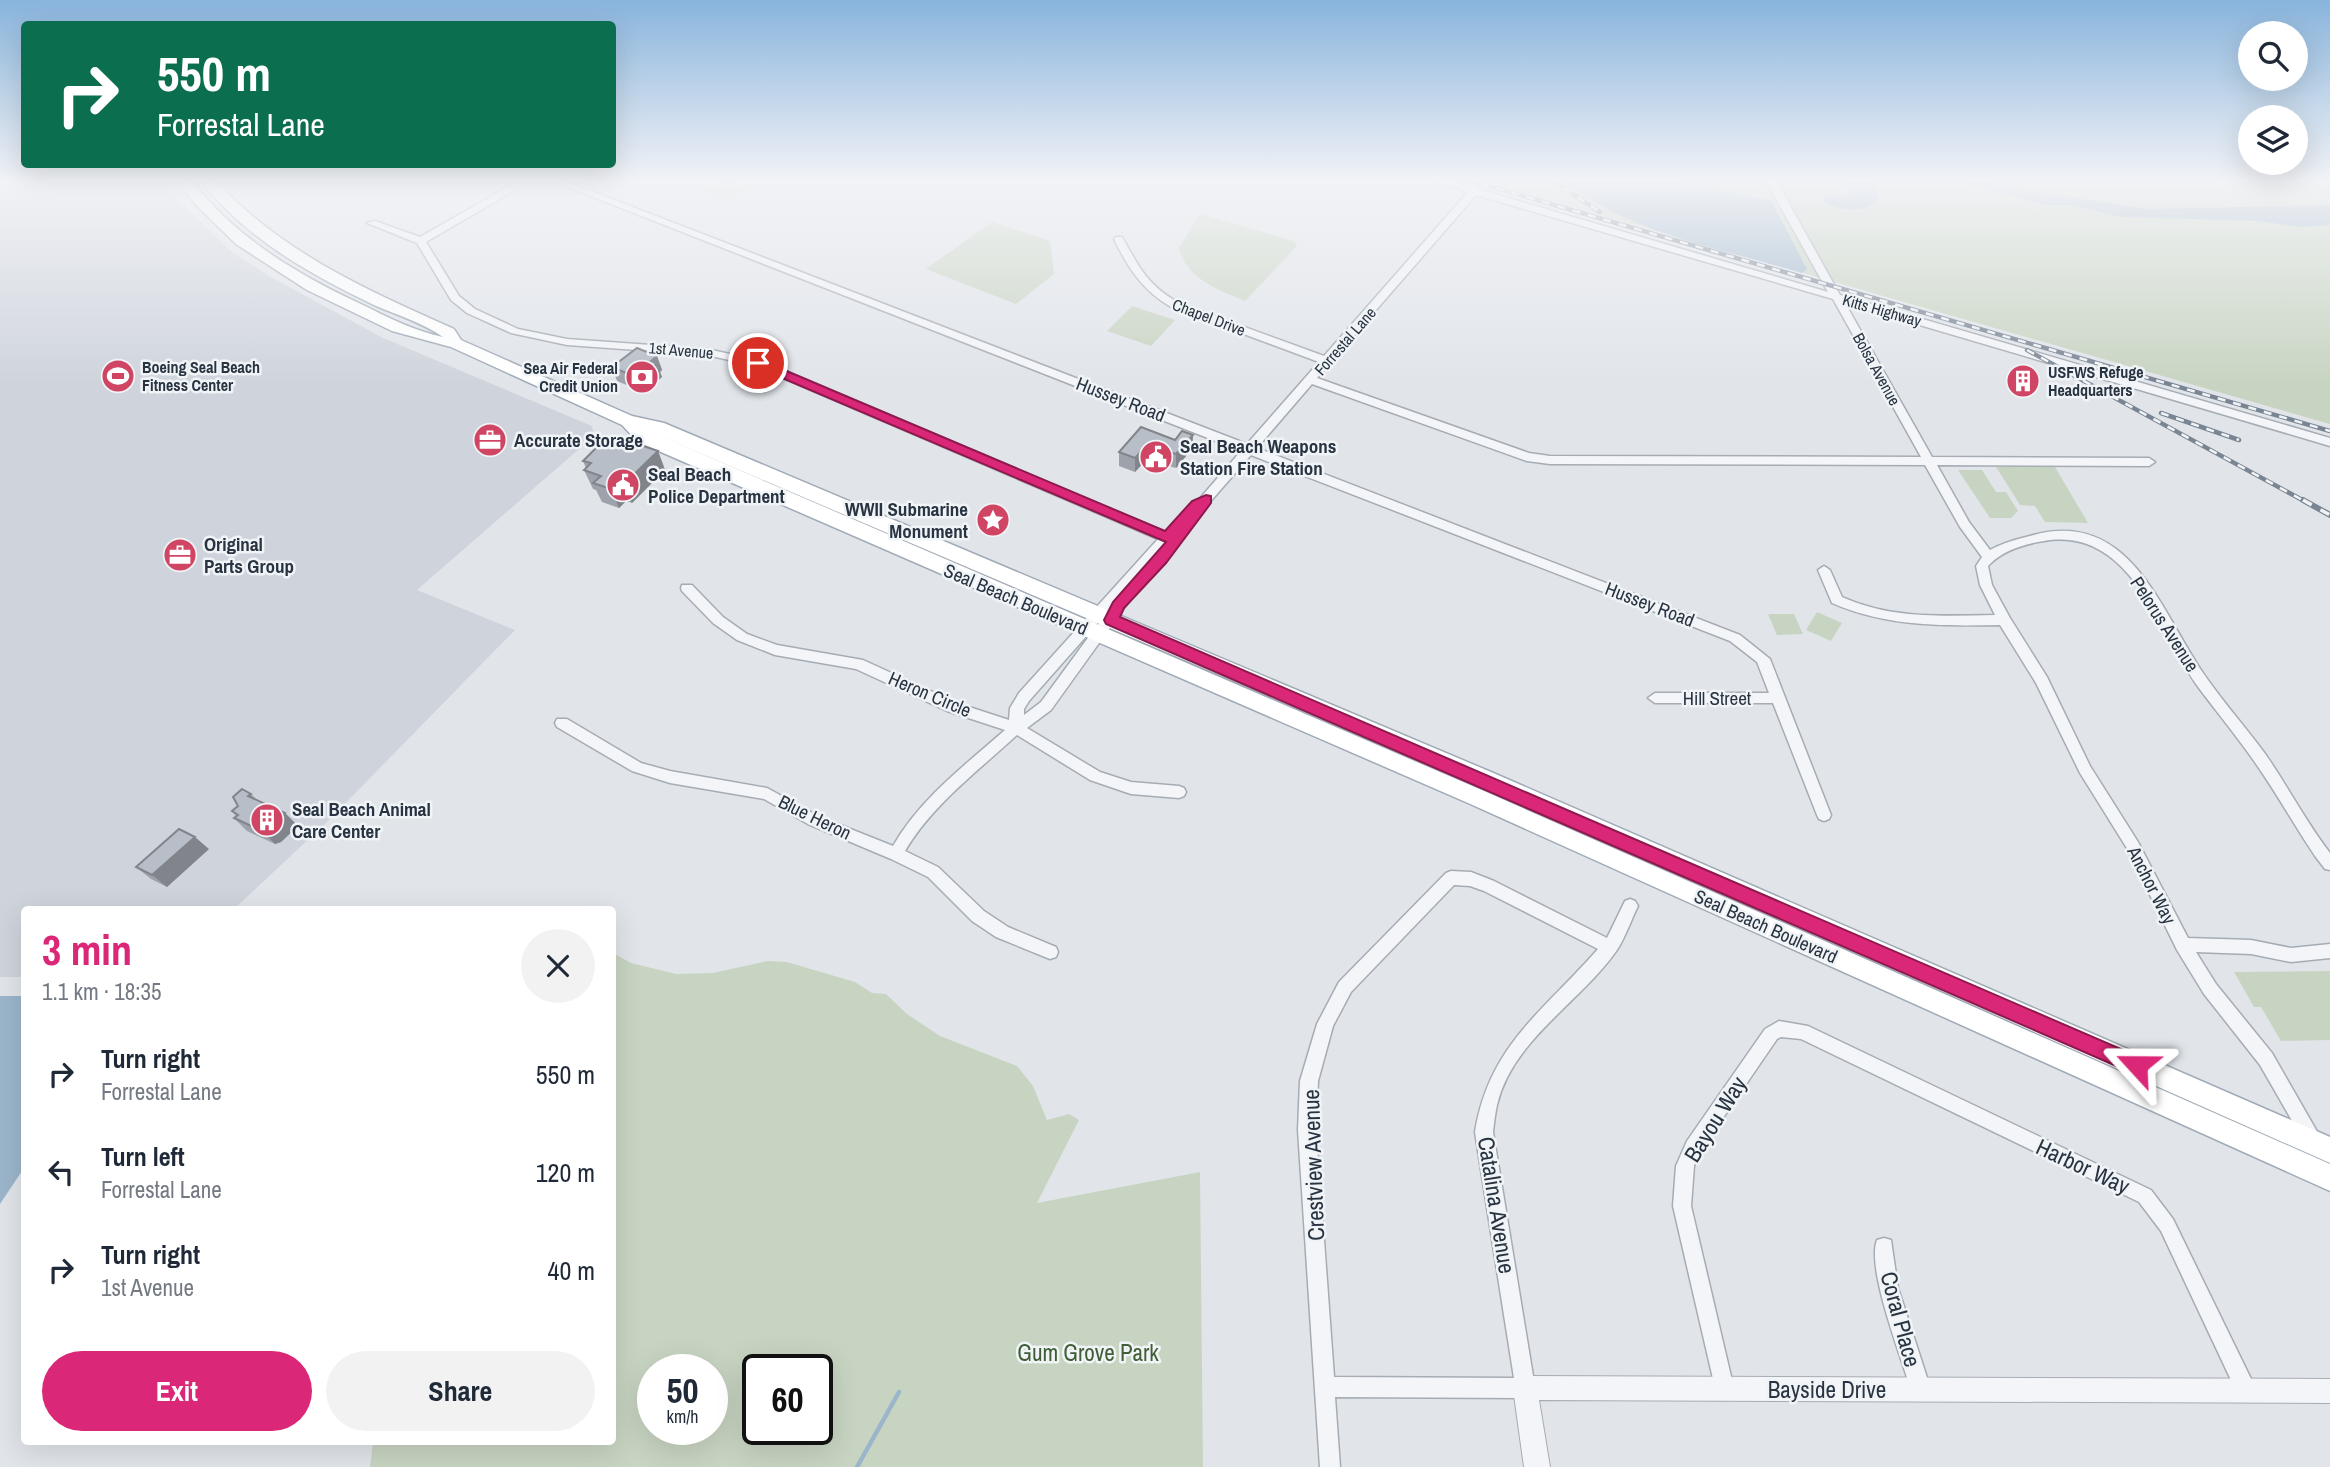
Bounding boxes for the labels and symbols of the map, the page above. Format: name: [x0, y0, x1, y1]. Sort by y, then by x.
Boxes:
street label: Kitts Highway: [1840, 288, 1924, 332]
street label: Chapel Drive: [1169, 293, 1249, 341]
street label: Forrestal Lane: [1309, 302, 1381, 380]
street label: Bolsa Avenue: [1848, 329, 1906, 409]
pin: [728, 333, 788, 393]
street label: 1st Avenue: [648, 336, 714, 364]
place label: Boeing Seal Beach Fitness Center: [142, 356, 260, 396]
sports icon: Boeing Seal Beach Fitness Center: [99, 357, 137, 395]
place label: Sea Air Federal Credit Union: [524, 357, 618, 397]
bank icon: Sea Air Federal Credit Union: [623, 358, 661, 396]
place label: USFWS Refuge Headquarters: [2048, 361, 2144, 401]
building icon: USFWS Refuge Headquarters: [2004, 362, 2042, 400]
street label: Hussey Road: [1073, 370, 1169, 428]
office icon: Accurate Storage: [471, 421, 509, 459]
place label: Accurate Storage: [514, 427, 643, 453]
place label: Seal Beach Weapons Station Fire Station: [1180, 433, 1336, 481]
public building icon: Seal Beach Weapons Station Fire Station: [1137, 438, 1175, 476]
place label: Seal Beach Police Department: [648, 461, 785, 509]
public building icon: Seal Beach Police Department: [604, 466, 642, 504]
place label: WWII Submarine Monument: [845, 496, 968, 544]
place icon: WWII Submarine Monument: [974, 501, 1012, 539]
place label: Original Parts Group: [204, 531, 294, 579]
office icon: Original Parts Group: [161, 536, 199, 574]
street label: Seal Beach Boulevard: [940, 557, 1092, 641]
street label: Pelorus Avenue: [2124, 571, 2206, 677]
street label: Hussey Road: [1602, 575, 1698, 633]
street label: Heron Circle: [885, 665, 975, 723]
street label: Hill Street: [1683, 685, 1752, 711]
street label: Blue Heron: [774, 788, 856, 846]
place label: Seal Beach Animal Care Center: [292, 796, 431, 844]
building icon: Seal Beach Animal Care Center: [248, 801, 286, 839]
street label: Anchor Way: [2121, 841, 2183, 929]
street label: Seal Beach Boulevard: [1690, 883, 1842, 969]
position arrow: [2100, 1028, 2174, 1102]
street label: Bayou Way: [1676, 1070, 1754, 1168]
street label: Crestview Avenue: [1295, 1089, 1331, 1241]
street label: Harbor Way: [2031, 1131, 2135, 1201]
street label: Catalina Avenue: [1471, 1134, 1523, 1276]
street label: Coral Place: [1873, 1268, 1929, 1370]
park label: Gum Grove Park: [1017, 1337, 1159, 1368]
speed limit sign: 60: [742, 1354, 833, 1445]
street label: Bayside Drive: [1768, 1374, 1886, 1405]

